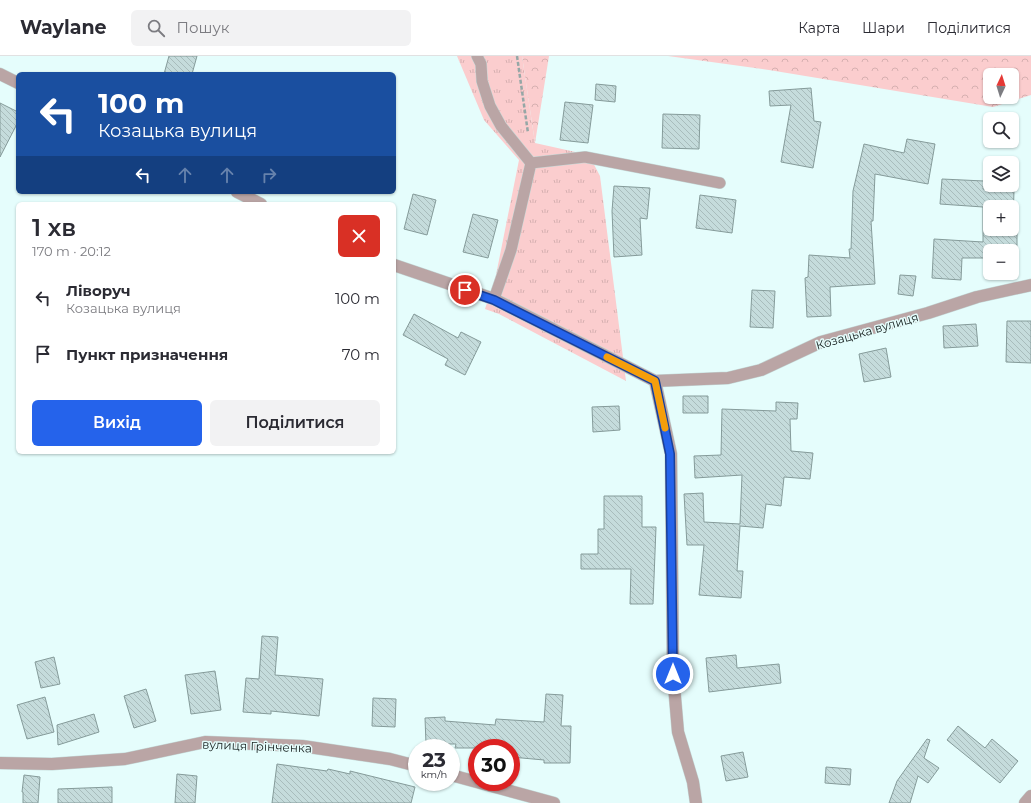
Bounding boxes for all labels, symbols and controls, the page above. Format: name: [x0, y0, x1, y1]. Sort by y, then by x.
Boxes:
search box: [131, 10, 411, 46]
text: Waylane: [20, 16, 107, 39]
icon: search: [145, 17, 167, 39]
text: Пошук: [177, 18, 230, 37]
text: Карта: [798, 19, 840, 37]
text: Шари: [862, 19, 905, 37]
text: Поділитися: [927, 19, 1011, 37]
north arrow: [983, 68, 1019, 104]
map controls: [983, 68, 1019, 280]
text: 100 m: [98, 86, 184, 120]
icon: left: [32, 88, 84, 140]
button: search: [983, 112, 1019, 148]
text: Козацька вулиця: [98, 120, 257, 142]
button: layers: [983, 156, 1019, 192]
icon: left: [132, 164, 154, 186]
icon: ahead: [174, 164, 196, 186]
icon: ahead: [216, 164, 238, 186]
icon: right: [258, 164, 280, 186]
button: +: [983, 200, 1019, 236]
text: 1 хв: [32, 213, 76, 242]
button: close: [338, 215, 380, 257]
text: 170 m · 20:12: [32, 243, 111, 259]
button: −: [983, 244, 1019, 280]
pin: [448, 273, 482, 307]
icon: arrive: [454, 279, 476, 301]
text: Ліворуч: [66, 281, 131, 300]
icon: left: [32, 287, 54, 309]
text: 100 m: [335, 289, 380, 308]
text: Козацька вулиця: [66, 300, 181, 316]
street label: Козацька вулиця: [814, 309, 920, 353]
icon: arrive: [32, 343, 54, 365]
text: Пункт призначення: [66, 345, 228, 364]
text: 70 m: [342, 345, 380, 364]
button: Вихід: [32, 400, 202, 446]
button: Поділитися: [210, 400, 380, 446]
position arrow: [652, 653, 694, 695]
street label: вулиця Грінченка: [202, 737, 312, 755]
speed limit sign: 30: [468, 739, 520, 791]
text: 23: [422, 748, 446, 772]
text: km/h: [421, 768, 447, 781]

